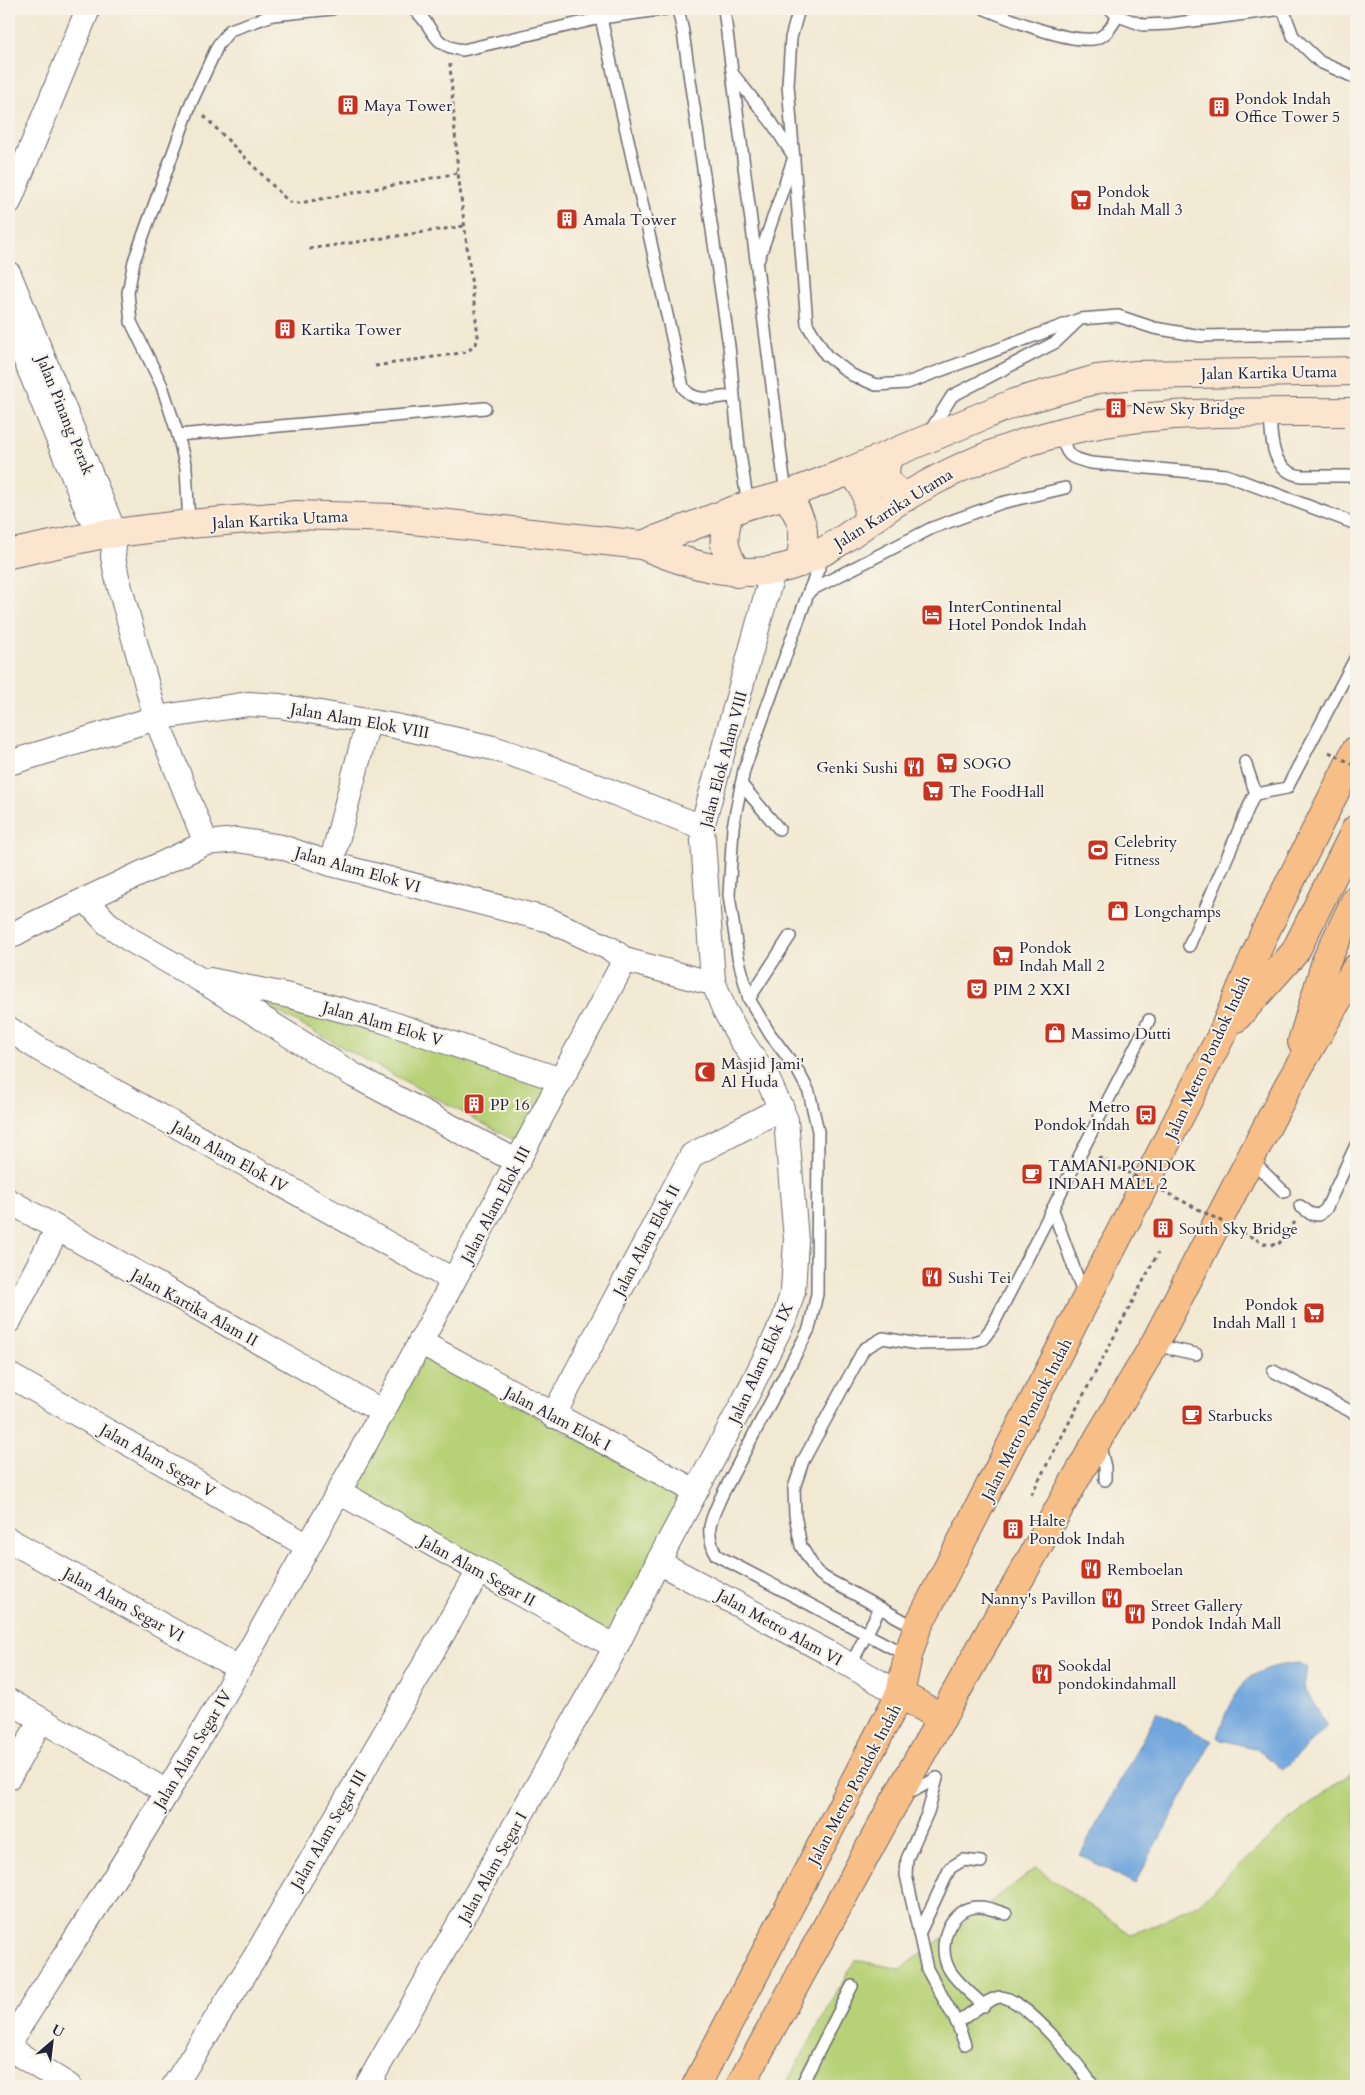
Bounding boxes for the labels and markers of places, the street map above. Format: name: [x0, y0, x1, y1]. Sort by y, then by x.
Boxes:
place label: Pondok Indah Office Tower 5: [1235, 88, 1340, 128]
building icon: Maya Tower: [336, 93, 360, 117]
place label: Maya Tower: [364, 95, 452, 117]
building icon: Pondok Indah Office Tower 5: [1207, 95, 1231, 119]
place label: Pondok Indah Mall 3: [1097, 181, 1183, 221]
supermarket icon: Pondok Indah Mall 3: [1069, 188, 1093, 212]
building icon: Amala Tower: [555, 207, 579, 231]
place label: Amala Tower: [583, 209, 677, 231]
building icon: Kartika Tower: [273, 317, 297, 341]
place label: Kartika Tower: [301, 319, 401, 341]
building icon: New Sky Bridge: [1104, 396, 1128, 420]
place label: New Sky Bridge: [1132, 398, 1245, 420]
place label: InterContinental Hotel Pondok Indah: [948, 596, 1087, 636]
hotel icon: InterContinental Hotel Pondok Indah: [920, 603, 944, 627]
supermarket icon: SOGO: [935, 751, 959, 775]
place label: SOGO: [963, 753, 1011, 775]
restaurant icon: Genki Sushi: [902, 755, 926, 779]
place label: Genki Sushi: [816, 757, 899, 779]
supermarket icon: The FoodHall: [921, 779, 945, 803]
place label: The FoodHall: [949, 781, 1044, 803]
place label: Celebrity Fitness: [1114, 831, 1178, 871]
sports icon: Celebrity Fitness: [1086, 838, 1110, 862]
shop icon: Longchamps: [1106, 899, 1130, 923]
place label: Longchamps: [1134, 901, 1221, 923]
place label: Pondok Indah Mall 2: [1019, 937, 1105, 977]
supermarket icon: Pondok Indah Mall 2: [991, 944, 1015, 968]
theatre icon: PIM 2 XXI: [965, 977, 989, 1001]
place label: PIM 2 XXI: [993, 979, 1070, 1001]
shop icon: Massimo Dutti: [1043, 1021, 1067, 1045]
place label: Massimo Dutti: [1071, 1023, 1172, 1045]
place label: Masjid Jami' Al Huda: [721, 1053, 804, 1093]
mosque icon: Masjid Jami' Al Huda: [693, 1060, 717, 1084]
building icon: PP 16: [462, 1092, 486, 1116]
place label: PP 16: [490, 1094, 530, 1116]
place label: Metro Pondok Indah: [1034, 1096, 1130, 1136]
bus stop icon: Metro Pondok Indah: [1134, 1103, 1158, 1127]
place label: TAMANI PONDOK INDAH MALL 2: [1048, 1155, 1197, 1195]
cafe icon: TAMANI PONDOK INDAH MALL 2: [1020, 1162, 1044, 1186]
building icon: South Sky Bridge: [1151, 1216, 1175, 1240]
place label: South Sky Bridge: [1179, 1218, 1298, 1240]
restaurant icon: Sushi Tei: [920, 1265, 944, 1289]
place label: Sushi Tei: [948, 1267, 1012, 1289]
place label: Pondok Indah Mall 1: [1212, 1294, 1298, 1334]
supermarket icon: Pondok Indah Mall 1: [1302, 1301, 1326, 1325]
cafe icon: Starbucks: [1180, 1403, 1204, 1427]
place label: Starbucks: [1208, 1405, 1272, 1427]
place label: Halte Pondok Indah: [1029, 1510, 1125, 1550]
building icon: Halte Pondok Indah: [1001, 1517, 1025, 1541]
restaurant icon: Remboelan: [1079, 1557, 1103, 1581]
place label: Remboelan: [1107, 1559, 1183, 1581]
restaurant icon: Nanny's Pavillon: [1100, 1586, 1124, 1610]
place label: Nanny's Pavillon: [981, 1588, 1096, 1610]
place label: Street Gallery Pondok Indah Mall: [1151, 1595, 1281, 1635]
restaurant icon: Street Gallery Pondok Indah Mall: [1123, 1602, 1147, 1626]
place label: Sookdal pondokindahmall: [1058, 1655, 1176, 1695]
restaurant icon: Sookdal pondokindahmall: [1030, 1662, 1054, 1686]

